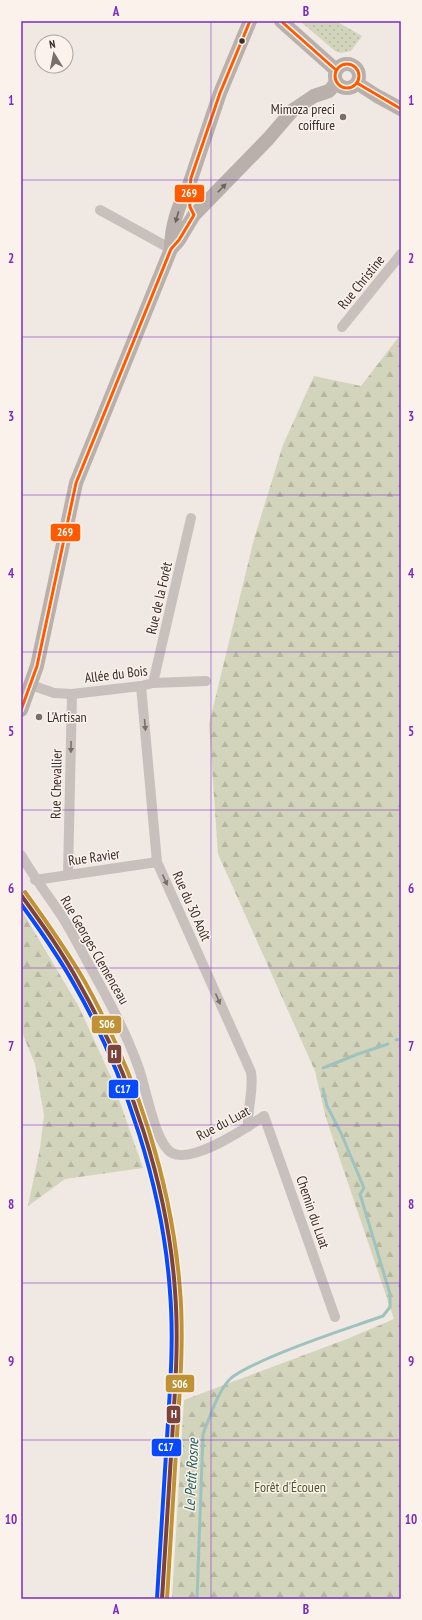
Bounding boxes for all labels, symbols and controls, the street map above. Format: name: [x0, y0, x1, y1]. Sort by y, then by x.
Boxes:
text: A: [112, 3, 120, 20]
text: B: [303, 3, 309, 20]
north arrow: [34, 34, 74, 74]
unlabelled marker: [237, 36, 247, 46]
text: N: [48, 37, 56, 52]
text: 1: [8, 92, 14, 109]
text: 1: [408, 92, 414, 109]
place label: Mimoza preci coiffure: [271, 100, 335, 134]
marker: Mimoza preci coiffure: [338, 112, 348, 122]
one-way arrow: [217, 183, 227, 193]
line badge: 269: [174, 184, 205, 203]
text: 269: [181, 186, 197, 200]
one-way arrow: [174, 212, 180, 224]
text: 2: [8, 250, 14, 267]
text: 2: [408, 250, 414, 267]
street label: Rue Christine: [334, 251, 388, 313]
text: 3: [8, 408, 14, 425]
text: 3: [408, 408, 414, 425]
line badge: 269: [50, 523, 81, 542]
text: 269: [57, 525, 73, 539]
street label: Rue de la Forêt: [142, 560, 176, 636]
text: 4: [8, 565, 15, 582]
text: 4: [408, 565, 415, 582]
street label: Allée du Bois: [84, 661, 149, 687]
place label: L'Artisan: [47, 708, 87, 726]
marker: L'Artisan: [34, 712, 44, 722]
one-way arrow: [141, 719, 148, 731]
text: 5: [8, 723, 14, 740]
text: 5: [408, 723, 414, 740]
one-way arrow: [67, 741, 74, 753]
street label: Rue Chevallier: [46, 749, 66, 819]
street label: Rue Ravier: [67, 844, 121, 870]
street label: Rue du 30 Août: [169, 868, 215, 944]
one-way arrow: [162, 875, 168, 886]
text: 6: [8, 880, 14, 897]
text: 6: [408, 880, 414, 897]
street label: Rue Georges Clemenceau: [57, 893, 133, 1007]
one-way arrow: [215, 993, 222, 1005]
line badge: S06: [91, 1015, 122, 1034]
text: S06: [99, 1017, 115, 1031]
text: 7: [8, 1038, 14, 1055]
text: 7: [408, 1038, 414, 1055]
line badge: H: [107, 1044, 122, 1064]
text: H: [111, 1047, 117, 1061]
line badge: C17: [108, 1079, 139, 1099]
text: C17: [115, 1082, 131, 1096]
street label: Rue du Luat: [193, 1101, 253, 1145]
street label: Chemin du Luat: [292, 1173, 334, 1251]
text: 8: [8, 1196, 14, 1213]
text: 8: [408, 1196, 414, 1213]
text: 9: [8, 1353, 14, 1370]
text: 9: [408, 1353, 414, 1370]
line badge: S06: [165, 1374, 195, 1393]
text: S06: [172, 1377, 188, 1391]
line badge: H: [166, 1405, 181, 1424]
text: H: [171, 1407, 177, 1421]
water label: Le Petit Rosne: [180, 1437, 202, 1512]
line badge: C17: [151, 1438, 182, 1457]
text: C17: [158, 1440, 174, 1454]
park label: Forêt d'Écouen: [254, 1478, 326, 1496]
text: 10: [5, 1511, 17, 1528]
text: 10: [405, 1511, 417, 1528]
text: A: [112, 1601, 120, 1618]
text: B: [303, 1601, 309, 1618]

